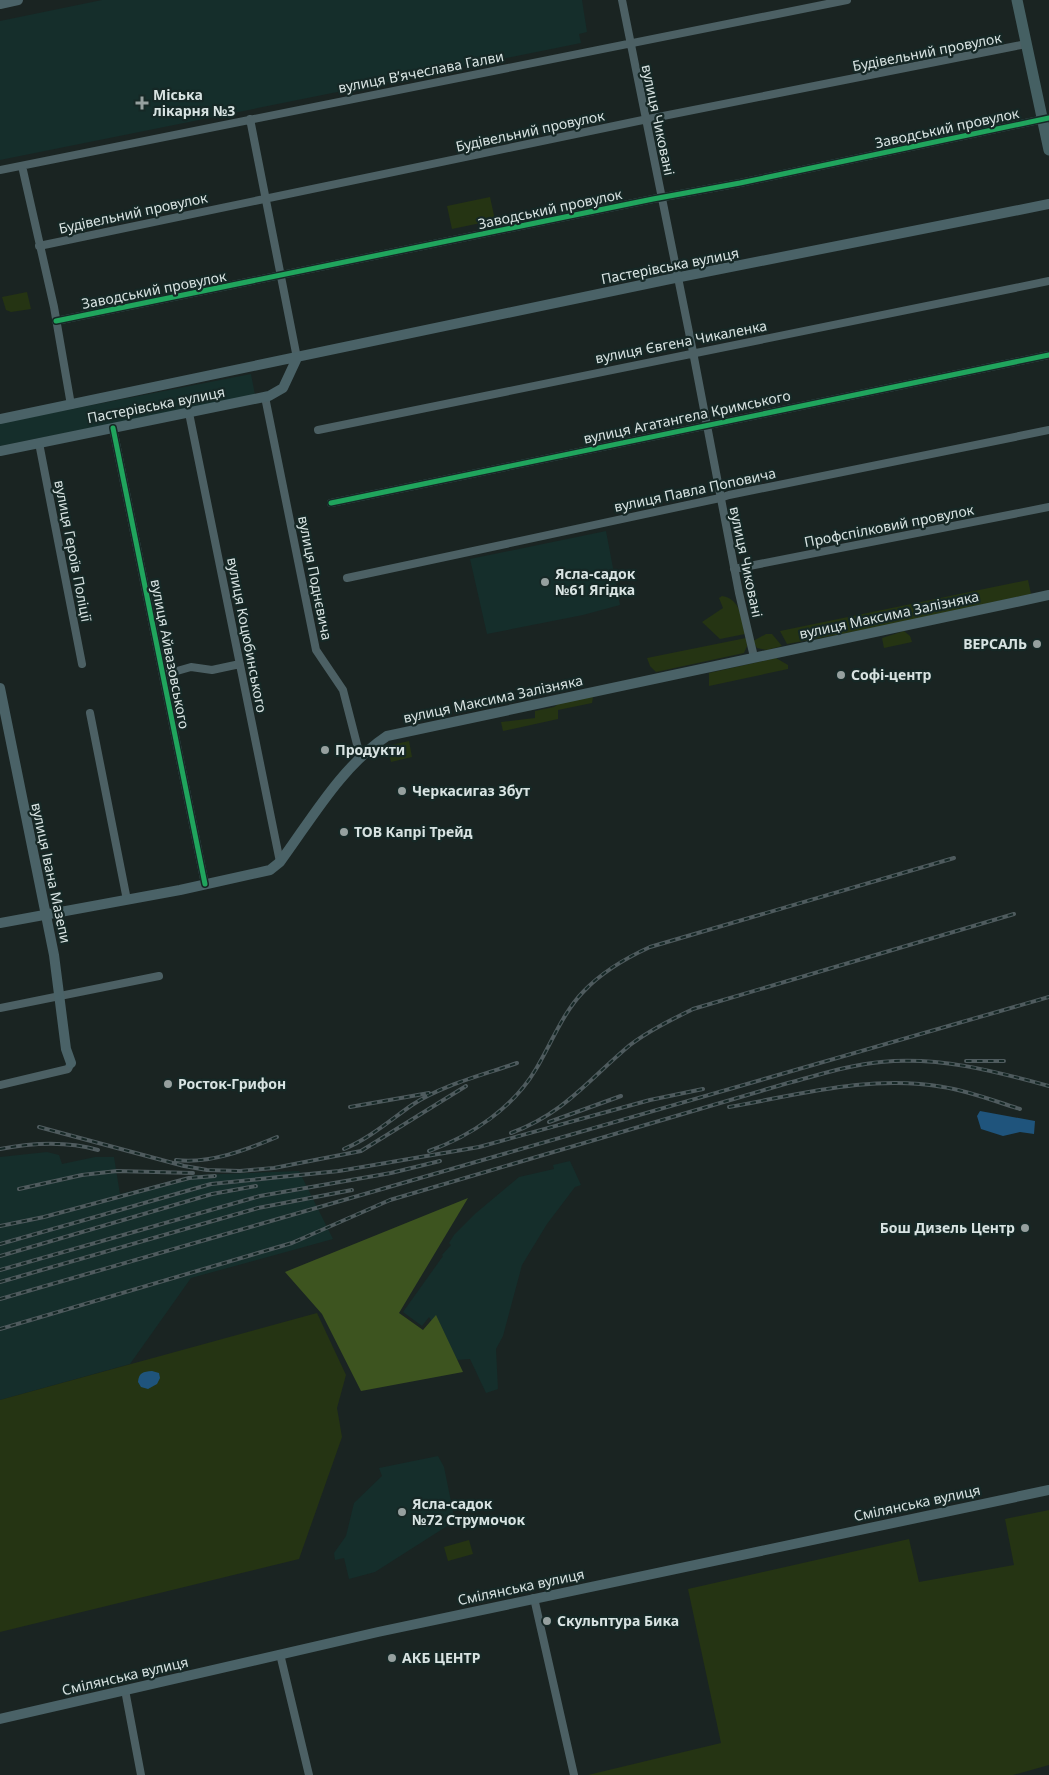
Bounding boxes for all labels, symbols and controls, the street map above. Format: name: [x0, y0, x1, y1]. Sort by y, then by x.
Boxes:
street label: Будівельний провулок: [851, 28, 1004, 75]
street label: вулиця Вʼячеслава Галви: [336, 46, 505, 97]
street label: вулиця Чиковані: [637, 63, 680, 177]
place label: Міська лікарня №3: [153, 85, 235, 120]
marker: Міська лікарня №3: [135, 96, 149, 110]
street label: Заводський провулок: [873, 103, 1021, 152]
street label: Будівельний провулок: [454, 105, 607, 156]
street label: Заводський провулок: [476, 184, 624, 233]
street label: Будівельний провулок: [57, 187, 210, 238]
street label: Пастерівська вулиця: [599, 243, 740, 288]
street label: Заводський провулок: [80, 266, 228, 313]
street label: вулиця Євгена Чикаленка: [593, 316, 768, 367]
street label: Пастерівська вулиця: [85, 382, 226, 427]
street label: вулиця Агатангела Кримського: [582, 385, 792, 448]
street label: вулиця Павла Поповича: [612, 463, 778, 516]
street label: вулиця Героїв Поліції: [50, 478, 97, 624]
street label: Профспілковий провулок: [802, 500, 976, 551]
street label: вулиця Чиковані: [725, 505, 768, 619]
street label: вулиця Поднєвича: [294, 514, 337, 642]
street label: вулиця Коцюбинського: [223, 556, 272, 714]
place label: Ясла-садок №61 Ягідка: [555, 564, 636, 599]
marker: Ясла-садок №61 Ягідка: [539, 576, 551, 588]
street label: вулиця Айвазовського: [147, 577, 194, 730]
street label: вулиця Максима Залізняка: [797, 586, 980, 643]
place label: ВЕРСАЛЬ: [963, 634, 1027, 653]
marker: ВЕРСАЛЬ: [1031, 638, 1043, 650]
place label: Софі-центр: [851, 665, 931, 684]
marker: Софі-центр: [835, 669, 847, 681]
street label: вулиця Максима Залізняка: [401, 670, 584, 727]
place label: Продукти: [335, 740, 405, 759]
marker: Продукти: [319, 744, 331, 756]
place label: Черкасигаз Збут: [412, 781, 530, 800]
marker: Черкасигаз Збут: [396, 785, 408, 797]
street label: вулиця Івана Мазепи: [27, 801, 76, 945]
place label: ТОВ Капрі Трейд: [354, 822, 473, 841]
marker: ТОВ Капрі Трейд: [338, 826, 350, 838]
place label: Росток-Грифон: [178, 1074, 286, 1093]
marker: Росток-Грифон: [162, 1078, 174, 1090]
place label: Бош Дизель Центр: [880, 1218, 1015, 1237]
marker: Бош Дизель Центр: [1019, 1222, 1031, 1234]
street label: Смілянська вулиця: [852, 1480, 982, 1525]
place label: Ясла-садок №72 Струмочок: [412, 1494, 525, 1529]
marker: Ясла-садок №72 Струмочок: [396, 1506, 408, 1518]
street label: Смілянська вулиця: [456, 1564, 586, 1609]
place label: Cкульптура Бика: [557, 1611, 679, 1630]
marker: Cкульптура Бика: [541, 1615, 553, 1627]
place label: АКБ ЦЕНТР: [402, 1648, 481, 1667]
street label: Смілянська вулиця: [60, 1652, 190, 1699]
marker: АКБ ЦЕНТР: [386, 1652, 398, 1664]

